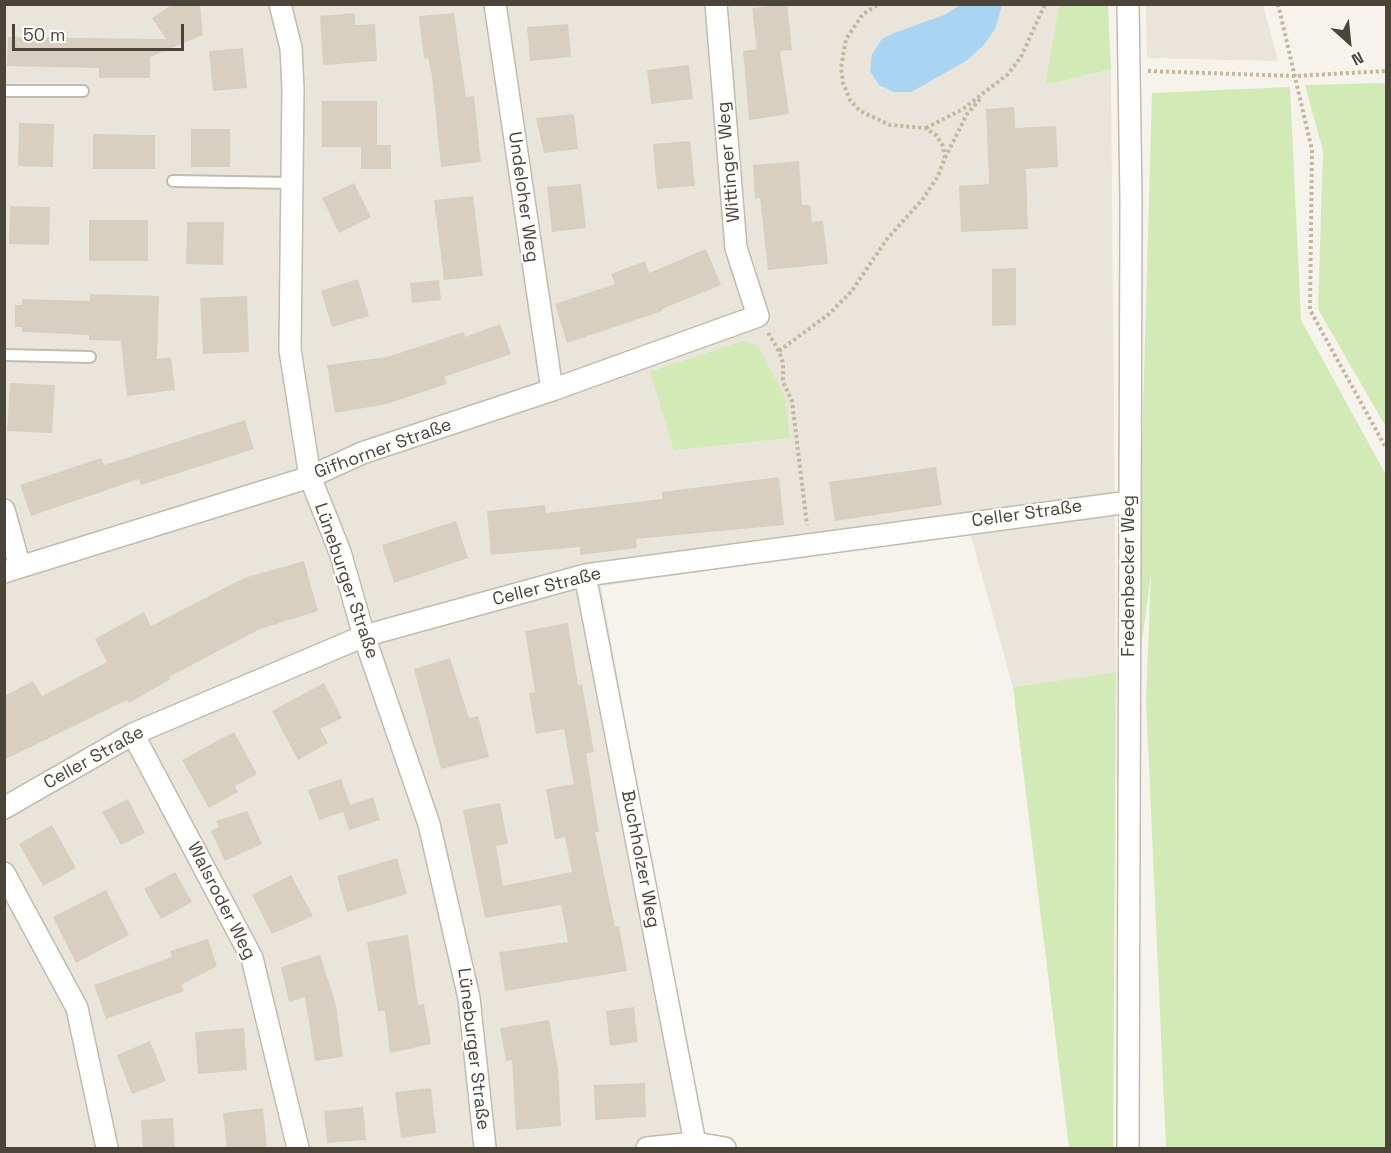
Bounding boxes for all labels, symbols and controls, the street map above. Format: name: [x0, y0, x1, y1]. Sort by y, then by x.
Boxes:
scale bar: [15, 12, 188, 50]
north arrow: [1319, 12, 1379, 72]
text: 50 m: [23, 23, 65, 46]
text: N: [1348, 47, 1367, 70]
street label: Wittinger Weg: [713, 101, 745, 223]
street label: Undeloher Weg: [503, 130, 543, 264]
street label: Gifhorner Straße: [311, 414, 455, 484]
street label: Fredenbecker Weg: [1118, 495, 1140, 657]
street label: Celler Straße: [970, 496, 1084, 532]
street label: Lüneburger Straße: [309, 500, 383, 662]
street label: Celler Straße: [490, 563, 604, 611]
street label: Celler Straße: [40, 722, 148, 794]
street label: Buchholzer Weg: [616, 788, 664, 930]
street label: Walsroder Weg: [182, 839, 260, 963]
street label: Lüneburger Straße: [452, 967, 494, 1131]

